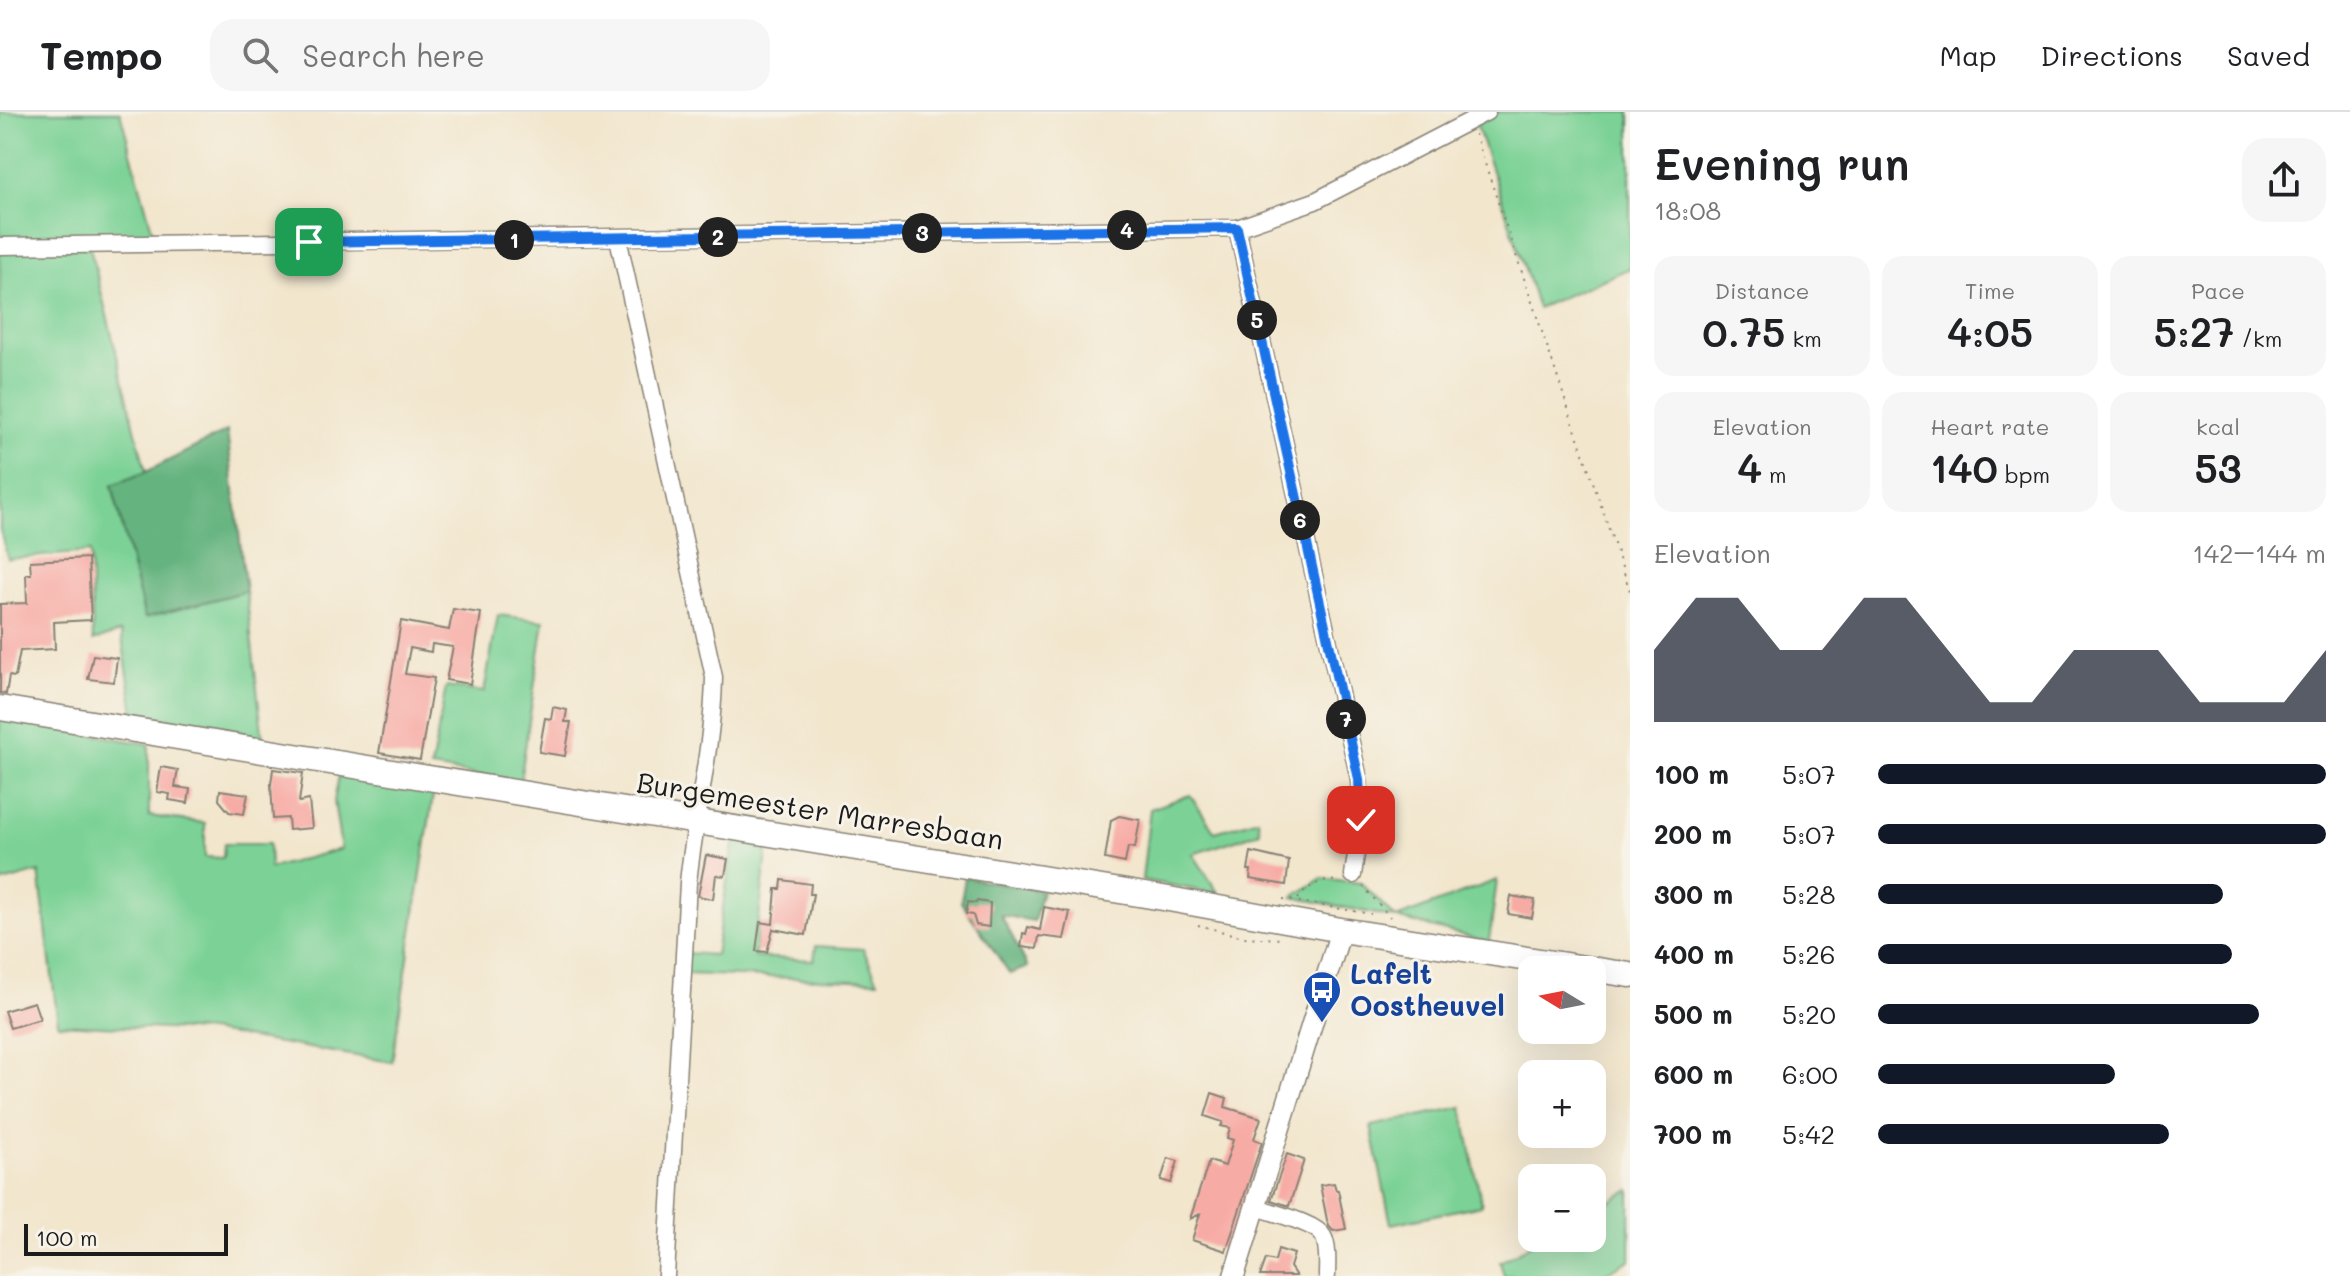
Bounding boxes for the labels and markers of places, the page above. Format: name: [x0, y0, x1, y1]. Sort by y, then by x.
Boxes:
pin: [275, 208, 343, 276]
pin: 4: [1107, 210, 1147, 250]
pin: 3: [902, 213, 942, 253]
pin: 2: [698, 217, 738, 257]
pin: 1: [494, 220, 534, 260]
pin: 5: [1237, 300, 1277, 340]
pin: 6: [1280, 500, 1320, 540]
pin: 7: [1326, 699, 1366, 739]
pin: [1327, 786, 1395, 854]
place label: Lafelt Oostheuvel: [1350, 955, 1505, 1023]
bus stop icon: Lafelt Oostheuvel: [1301, 969, 1343, 1024]

